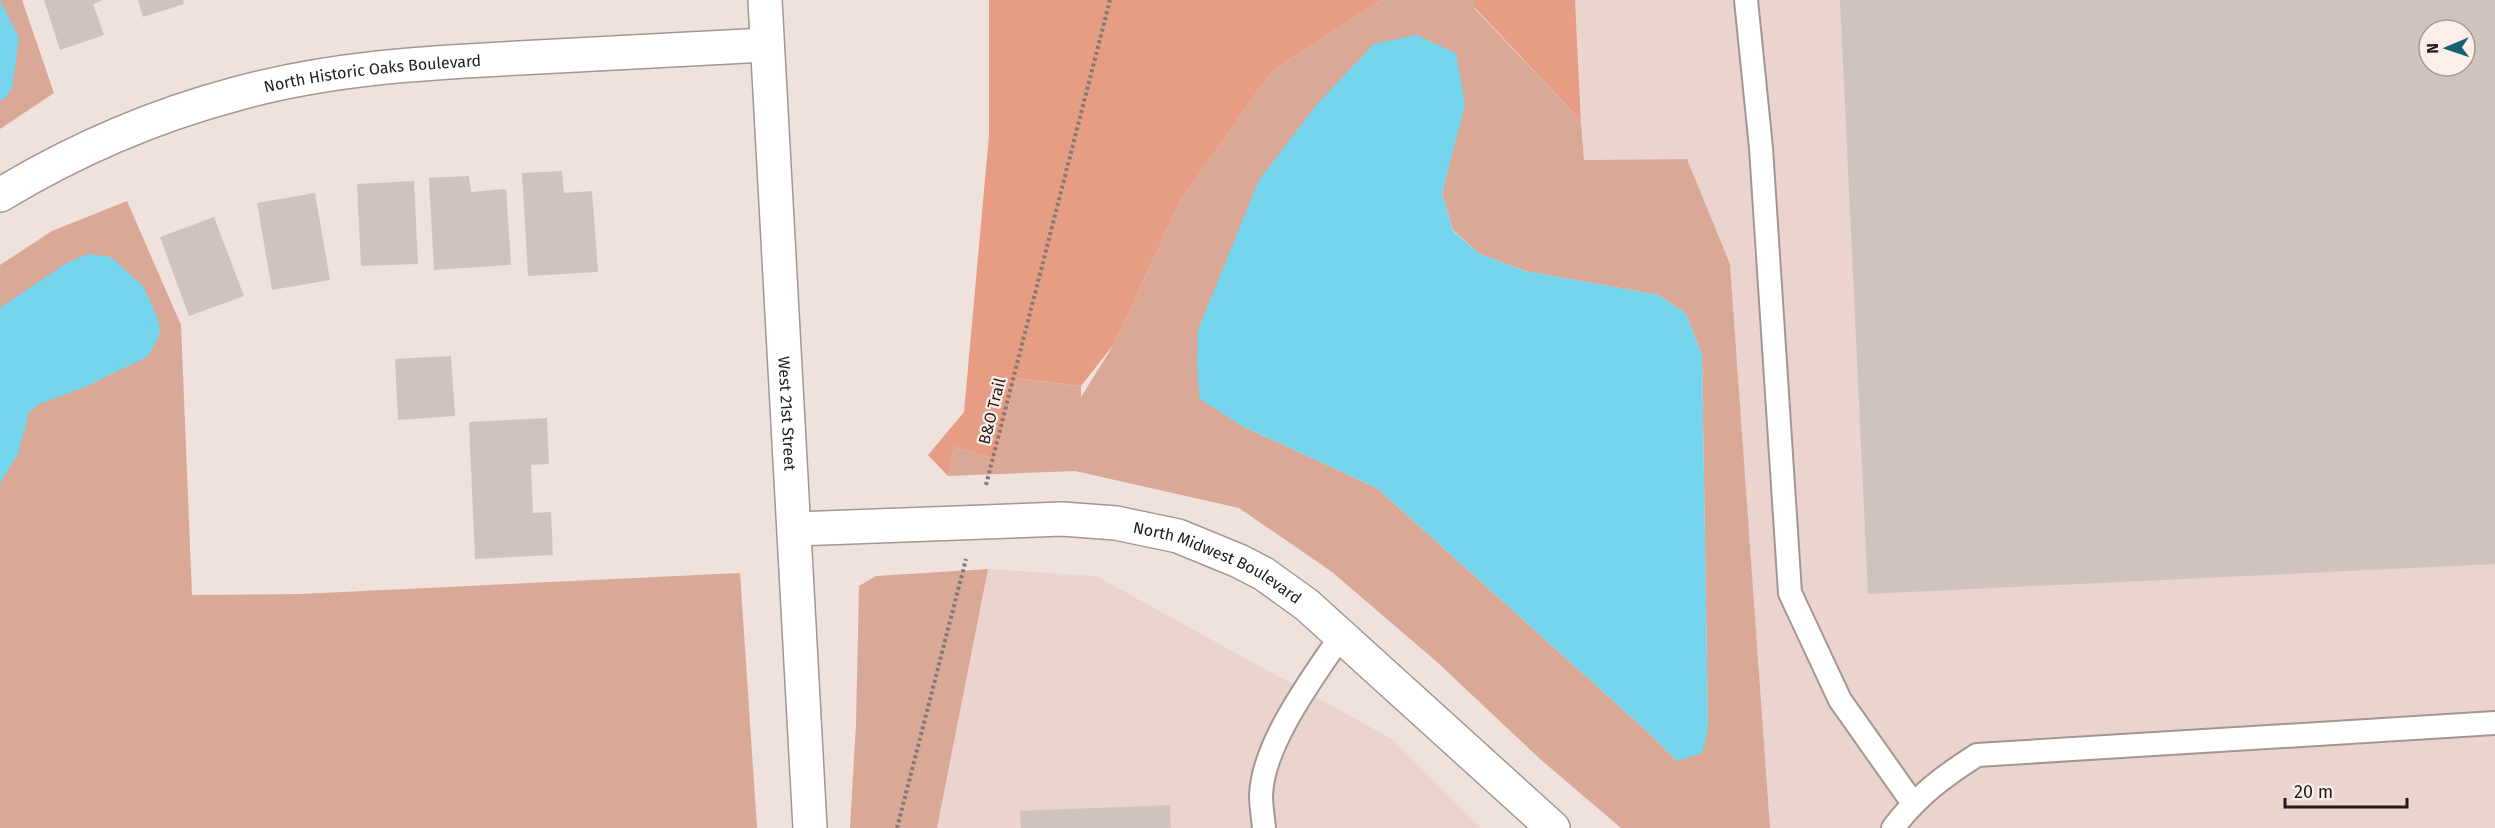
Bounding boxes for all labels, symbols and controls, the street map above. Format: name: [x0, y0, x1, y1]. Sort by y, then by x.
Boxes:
north arrow: [2417, 18, 2477, 78]
text: N: [2423, 43, 2442, 54]
street label: North Historic Oaks Boulevard: [262, 51, 482, 96]
street label: West 21st Street: [775, 356, 800, 471]
street label: B&O Trail: [975, 375, 1010, 446]
street label: North Midwest Boulevard: [1132, 517, 1305, 607]
scale bar: [2285, 771, 2406, 809]
text: 20 m: [2294, 781, 2333, 803]

